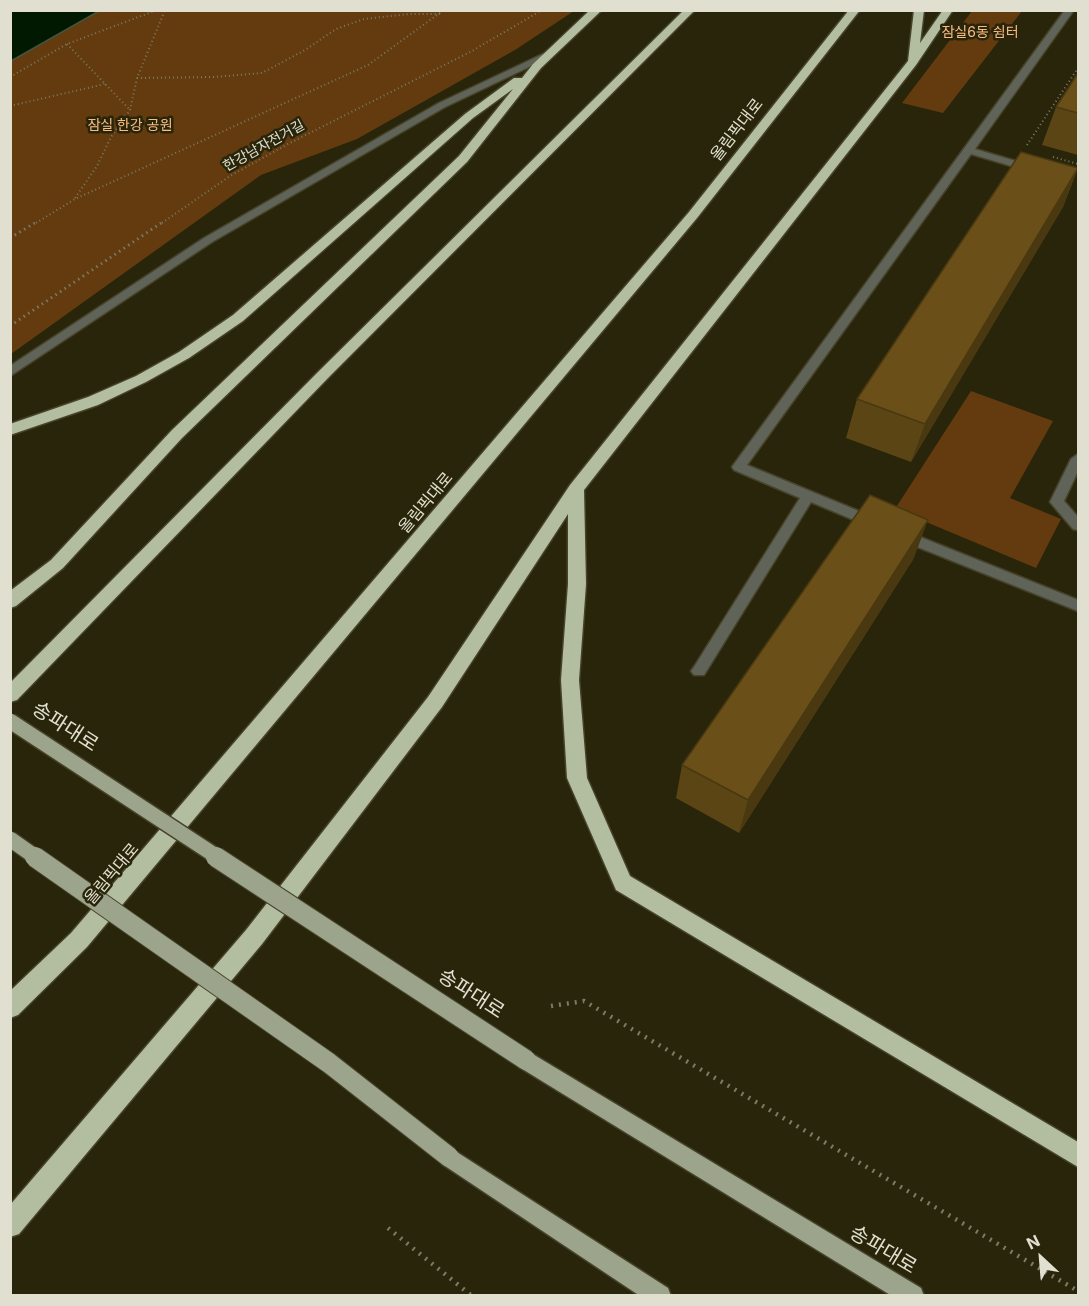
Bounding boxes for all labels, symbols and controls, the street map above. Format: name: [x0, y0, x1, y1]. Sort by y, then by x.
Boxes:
park label: 잠실6동 쉼터: [941, 25, 1019, 41]
street label: 올림픽대로: [707, 95, 767, 165]
street label: 한강남자전거길: [220, 117, 308, 175]
park label: 잠실 한강 공원: [87, 118, 173, 134]
street label: 올림픽대로: [395, 469, 457, 537]
street label: 송파대로: [28, 697, 102, 757]
street label: 올림픽대로: [81, 840, 143, 908]
street label: 송파대로: [434, 964, 508, 1024]
street label: 송파대로: [845, 1221, 921, 1279]
north arrow: [1011, 1228, 1071, 1288]
text: N: [1023, 1230, 1043, 1253]

